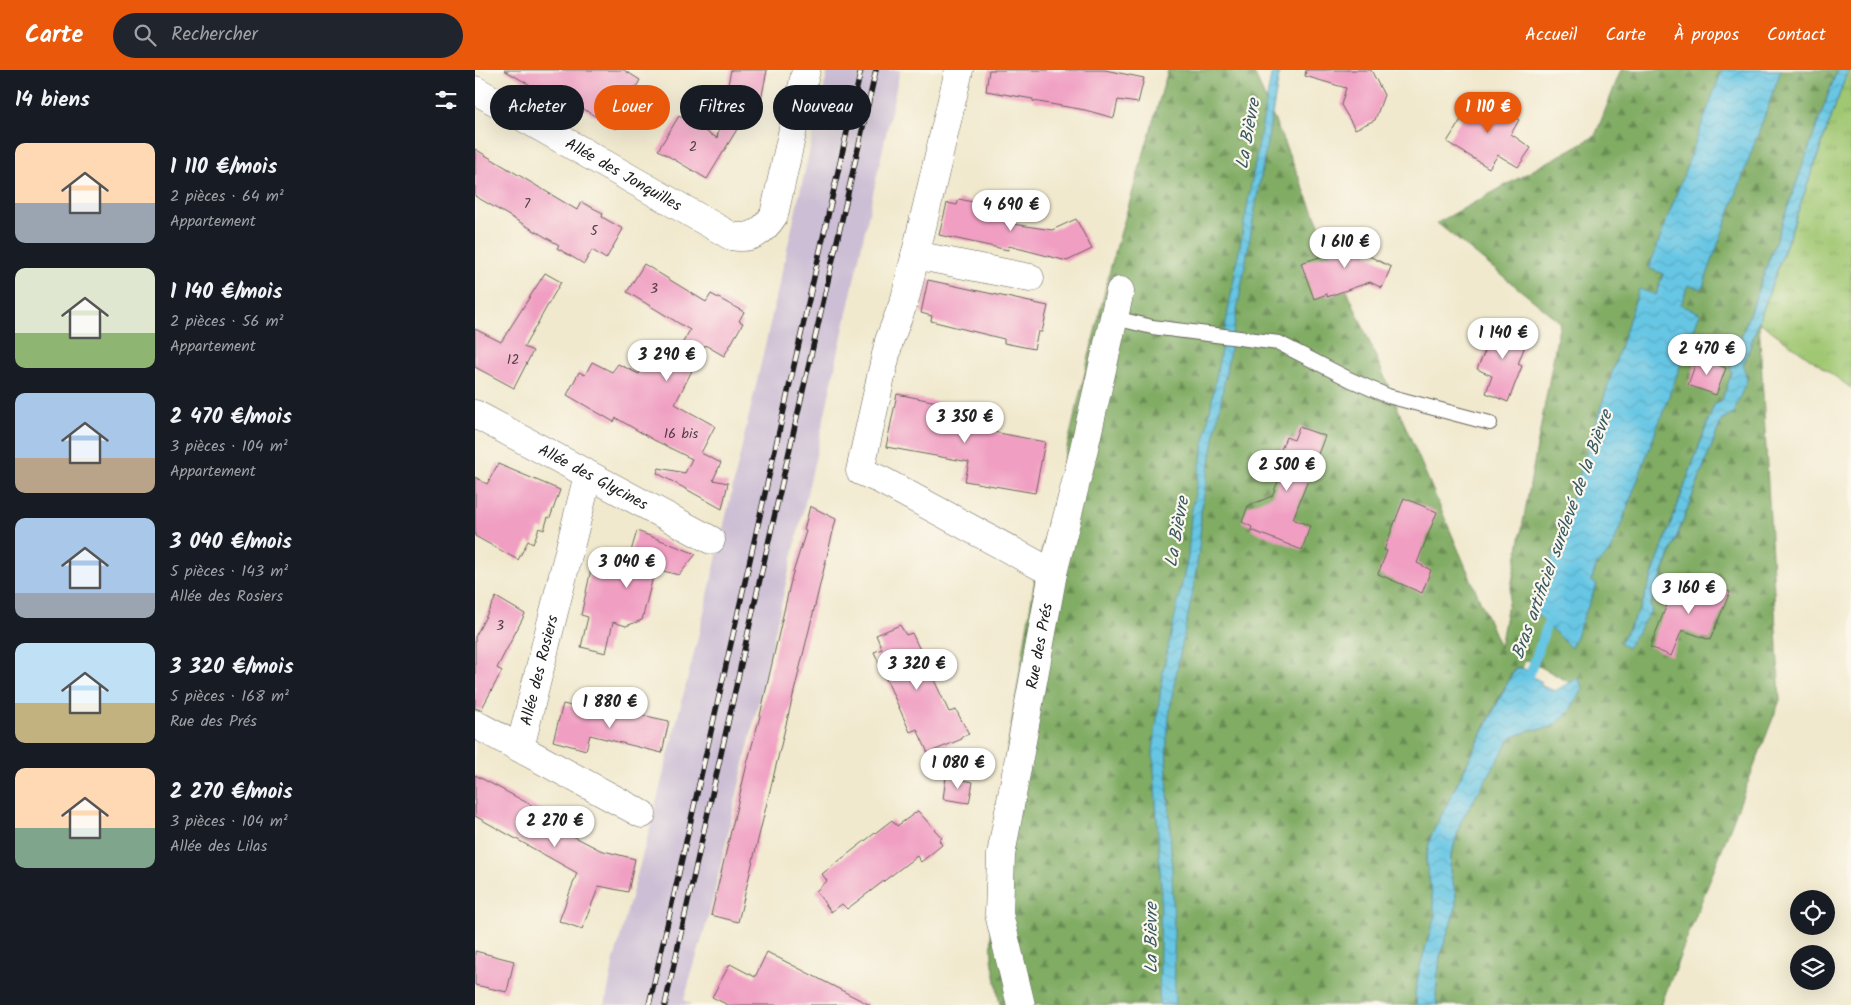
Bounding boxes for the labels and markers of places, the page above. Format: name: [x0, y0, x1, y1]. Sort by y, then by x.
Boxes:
pin: 1 110 €: [1442, 92, 1534, 134]
pin: 4 690 €: [965, 190, 1057, 232]
pin: 1 610 €: [1299, 226, 1391, 269]
pin: 1 140 €: [1457, 318, 1549, 360]
pin: 2 470 €: [1661, 334, 1753, 376]
pin: 3 290 €: [621, 340, 713, 382]
pin: 3 350 €: [919, 402, 1011, 444]
pin: 2 500 €: [1241, 450, 1333, 492]
pin: 3 040 €: [581, 546, 673, 589]
pin: 3 160 €: [1643, 572, 1735, 615]
pin: 3 320 €: [871, 648, 963, 691]
pin: 1 880 €: [564, 686, 656, 729]
pin: 1 080 €: [912, 748, 1004, 790]
pin: 2 270 €: [509, 806, 601, 848]

